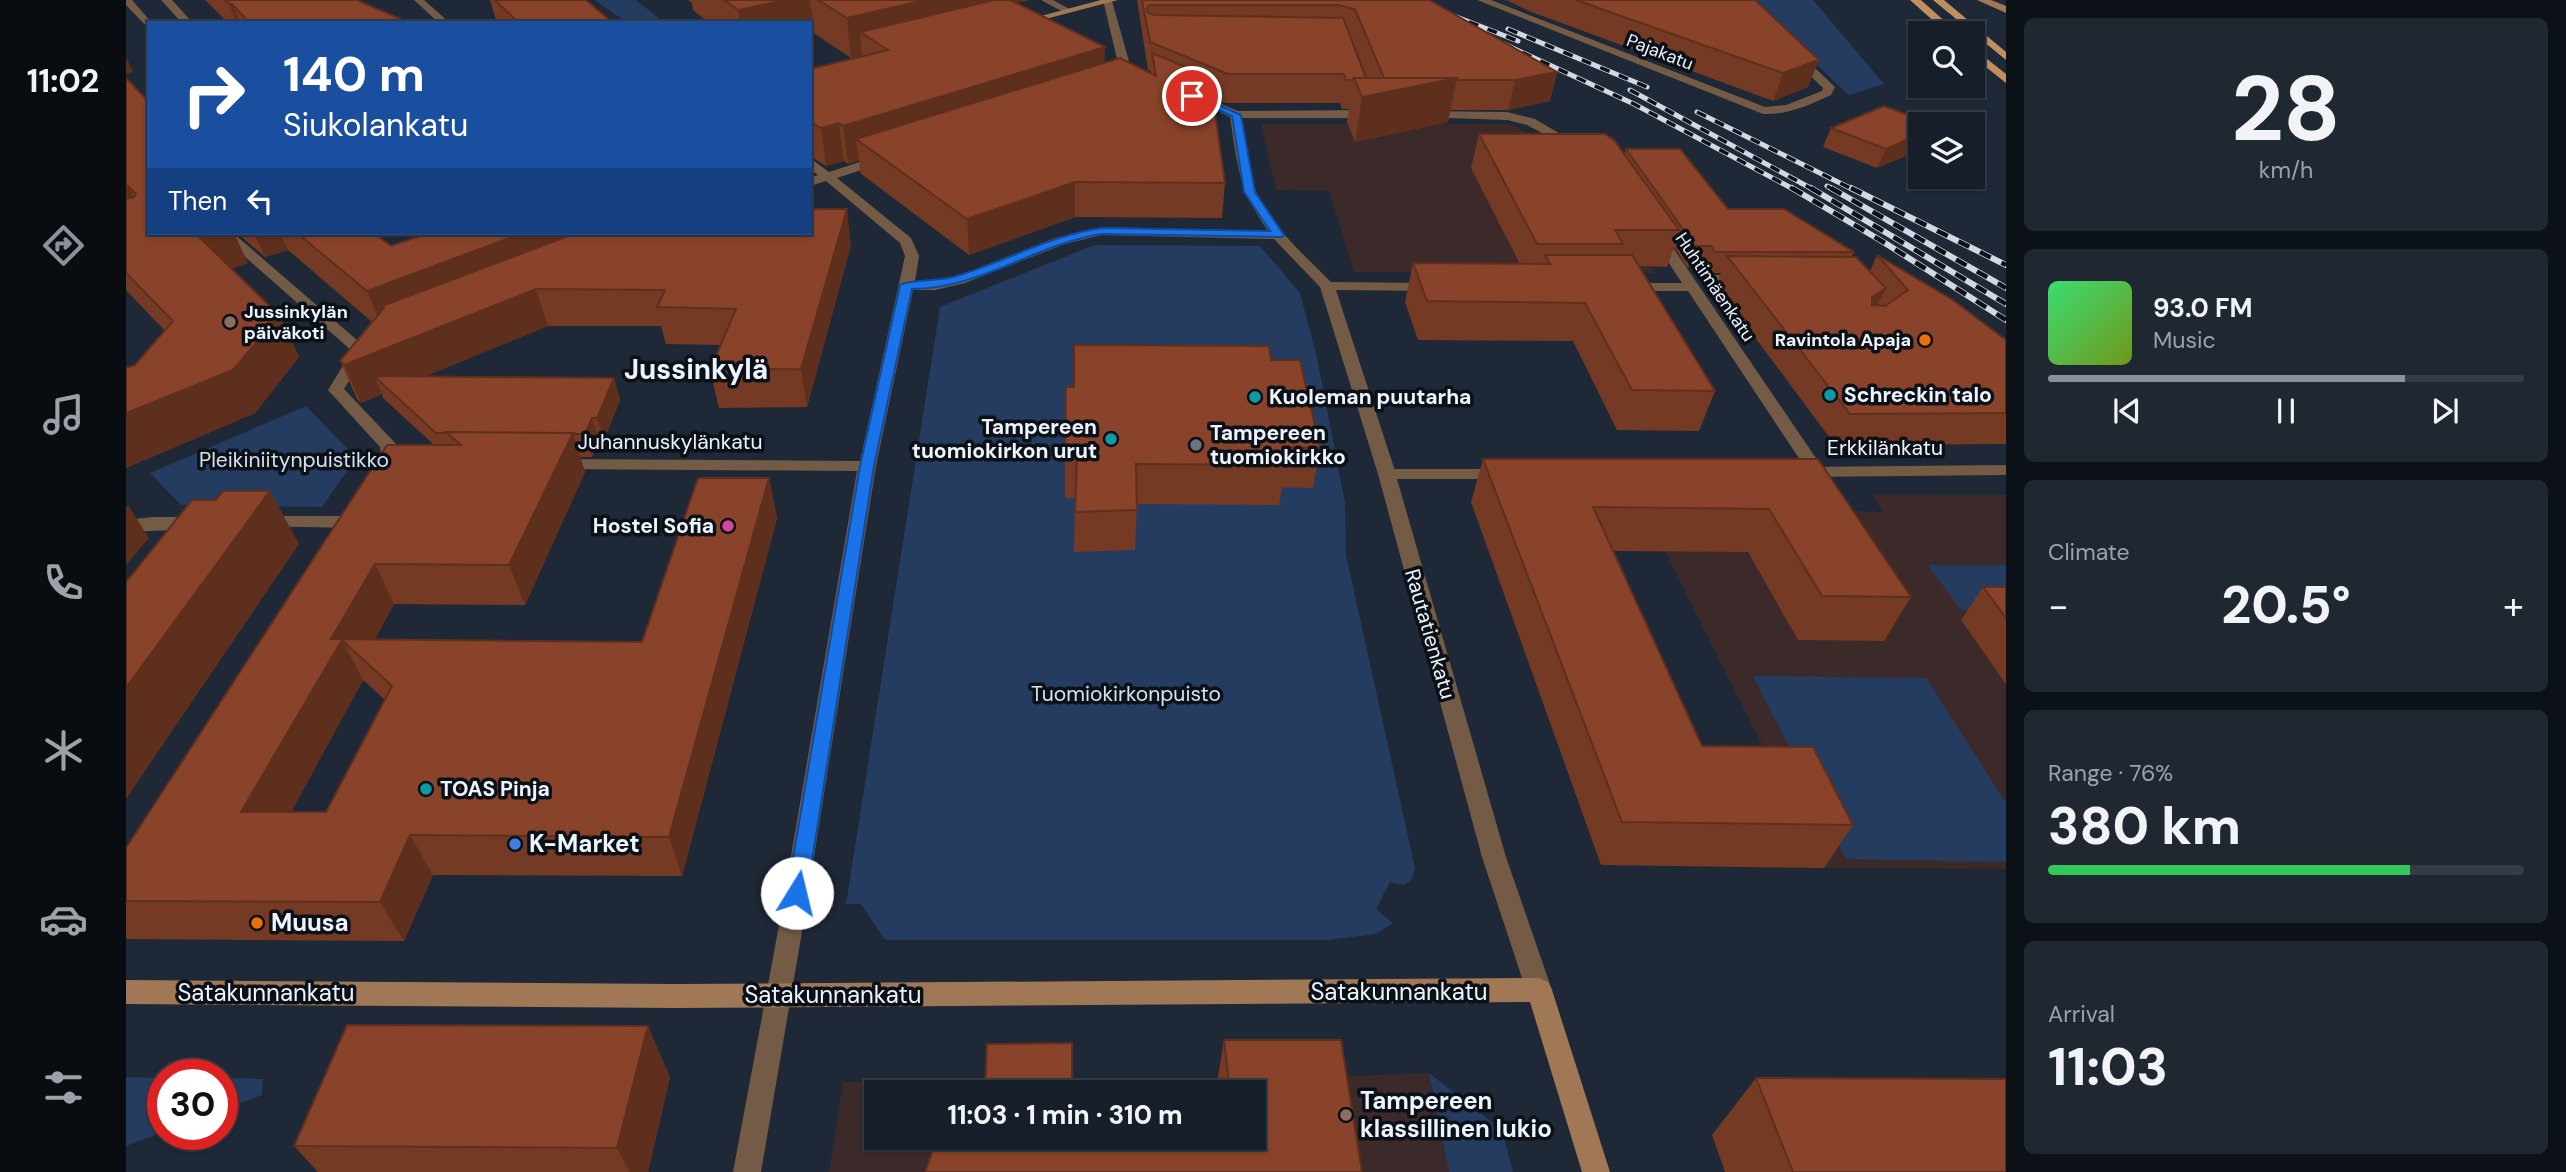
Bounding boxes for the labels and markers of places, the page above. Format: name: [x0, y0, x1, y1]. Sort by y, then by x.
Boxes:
pin: [1162, 66, 1222, 126]
place label: Jussinkylän päiväkoti: [244, 300, 348, 345]
marker: Jussinkylän päiväkoti: [222, 314, 238, 330]
place label: Ravintola Apaja: [1775, 328, 1911, 352]
marker: Ravintola Apaja: [1917, 332, 1933, 348]
place label: Schreckin talo: [1844, 381, 1992, 409]
place label: Kuoleman puutarha: [1269, 383, 1471, 411]
marker: Schreckin talo: [1822, 387, 1838, 403]
marker: Kuoleman puutarha: [1247, 389, 1263, 405]
place label: Tampereen tuomiokirkon urut: [912, 413, 1097, 465]
place label: Tampereen tuomiokirkko: [1210, 419, 1346, 471]
marker: Tampereen tuomiokirkon urut: [1103, 431, 1119, 447]
marker: Tampereen tuomiokirkko: [1188, 437, 1204, 453]
place label: Hostel Sofia: [593, 512, 714, 540]
marker: Hostel Sofia: [720, 518, 736, 534]
place label: TOAS Pinja: [440, 775, 550, 803]
marker: TOAS Pinja: [418, 781, 434, 797]
place label: K-Market: [529, 828, 640, 859]
marker: K-Market: [507, 836, 523, 852]
place label: Muusa: [271, 907, 349, 938]
marker: Muusa: [249, 915, 265, 931]
place label: Tampereen klassillinen lukio: [1360, 1085, 1552, 1144]
marker: Tampereen klassillinen lukio: [1338, 1107, 1354, 1123]

